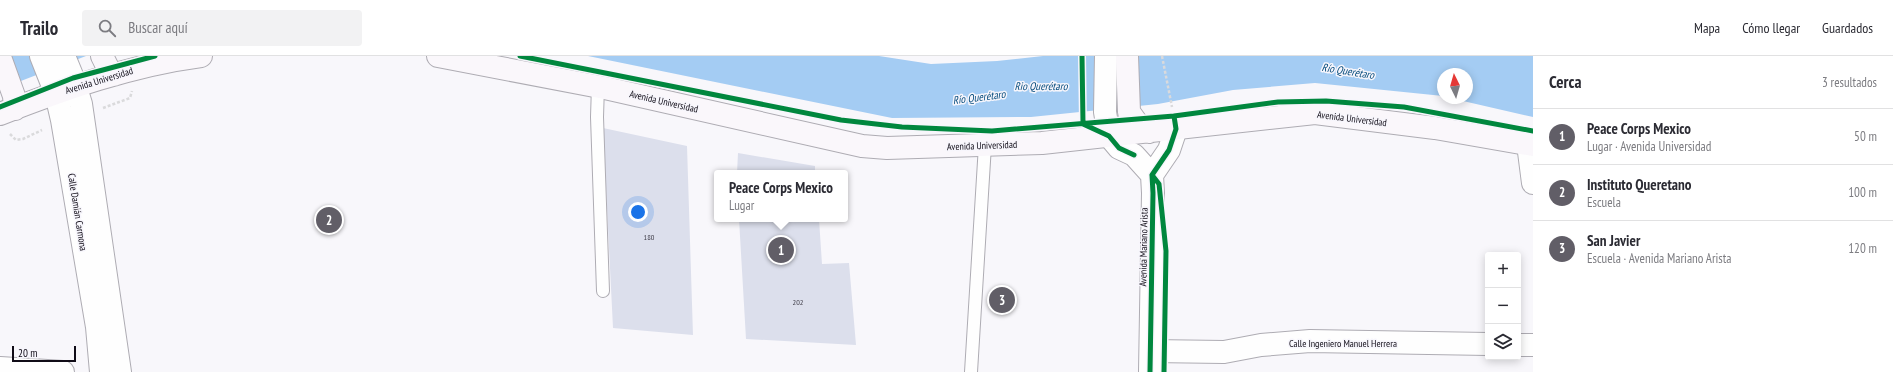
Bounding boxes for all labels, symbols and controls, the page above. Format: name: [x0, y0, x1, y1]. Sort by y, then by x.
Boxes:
search box: [82, 10, 362, 46]
text: Trailo: [20, 16, 58, 40]
icon: search: [96, 17, 118, 39]
text: Buscar aquí: [128, 18, 188, 37]
text: Mapa: [1694, 19, 1720, 37]
text: Cómo llegar: [1742, 19, 1800, 37]
text: Guardados: [1822, 19, 1873, 37]
water label: Río Querétaro: [1321, 60, 1376, 82]
street label: Avenida Universidad: [64, 64, 135, 97]
north arrow: [1437, 68, 1473, 104]
text: Cerca: [1549, 71, 1582, 93]
text: 3 resultados: [1822, 74, 1877, 91]
water label: Rio Querétaro: [1015, 79, 1069, 93]
street label: Avenida Universidad: [628, 87, 700, 116]
water label: Río Querétaro: [952, 87, 1007, 107]
street label: Avenida Universidad: [1316, 108, 1388, 129]
text: Peace Corps Mexico: [1587, 119, 1691, 138]
text: 1: [1559, 128, 1565, 145]
text: 50 m: [1854, 128, 1877, 145]
street label: Avenida Universidad: [947, 138, 1017, 153]
text: Lugar · Avenida Universidad: [1587, 138, 1711, 155]
popup: [714, 170, 848, 222]
street label: Calle Damián Carmona: [65, 172, 90, 252]
text: Instituto Queretano: [1587, 175, 1691, 194]
text: Peace Corps Mexico: [729, 178, 833, 197]
text: 2: [1559, 184, 1565, 201]
text: 100 m: [1848, 184, 1877, 201]
text: Escuela: [1587, 194, 1621, 211]
text: Lugar: [729, 197, 754, 214]
your location: [628, 202, 648, 222]
pin: 2: [316, 205, 342, 235]
street label: Avenida Mariano Arista: [1136, 207, 1151, 287]
text: San Javier: [1587, 231, 1640, 250]
house number: 180: [644, 232, 655, 242]
pin: 1: [768, 235, 794, 265]
text: 3: [1559, 240, 1565, 257]
text: 120 m: [1848, 240, 1877, 257]
text: Escuela · Avenida Mariano Arista: [1587, 250, 1732, 267]
map controls: [1485, 252, 1521, 360]
button: +: [1485, 252, 1521, 288]
pin: 3: [989, 285, 1015, 315]
button: −: [1485, 288, 1521, 324]
house number: 202: [793, 297, 804, 307]
button: layers: [1485, 324, 1521, 360]
street label: Calle Ingeniero Manuel Herrera: [1289, 337, 1397, 350]
scale bar: [12, 344, 76, 363]
text: 20 m: [18, 346, 37, 360]

